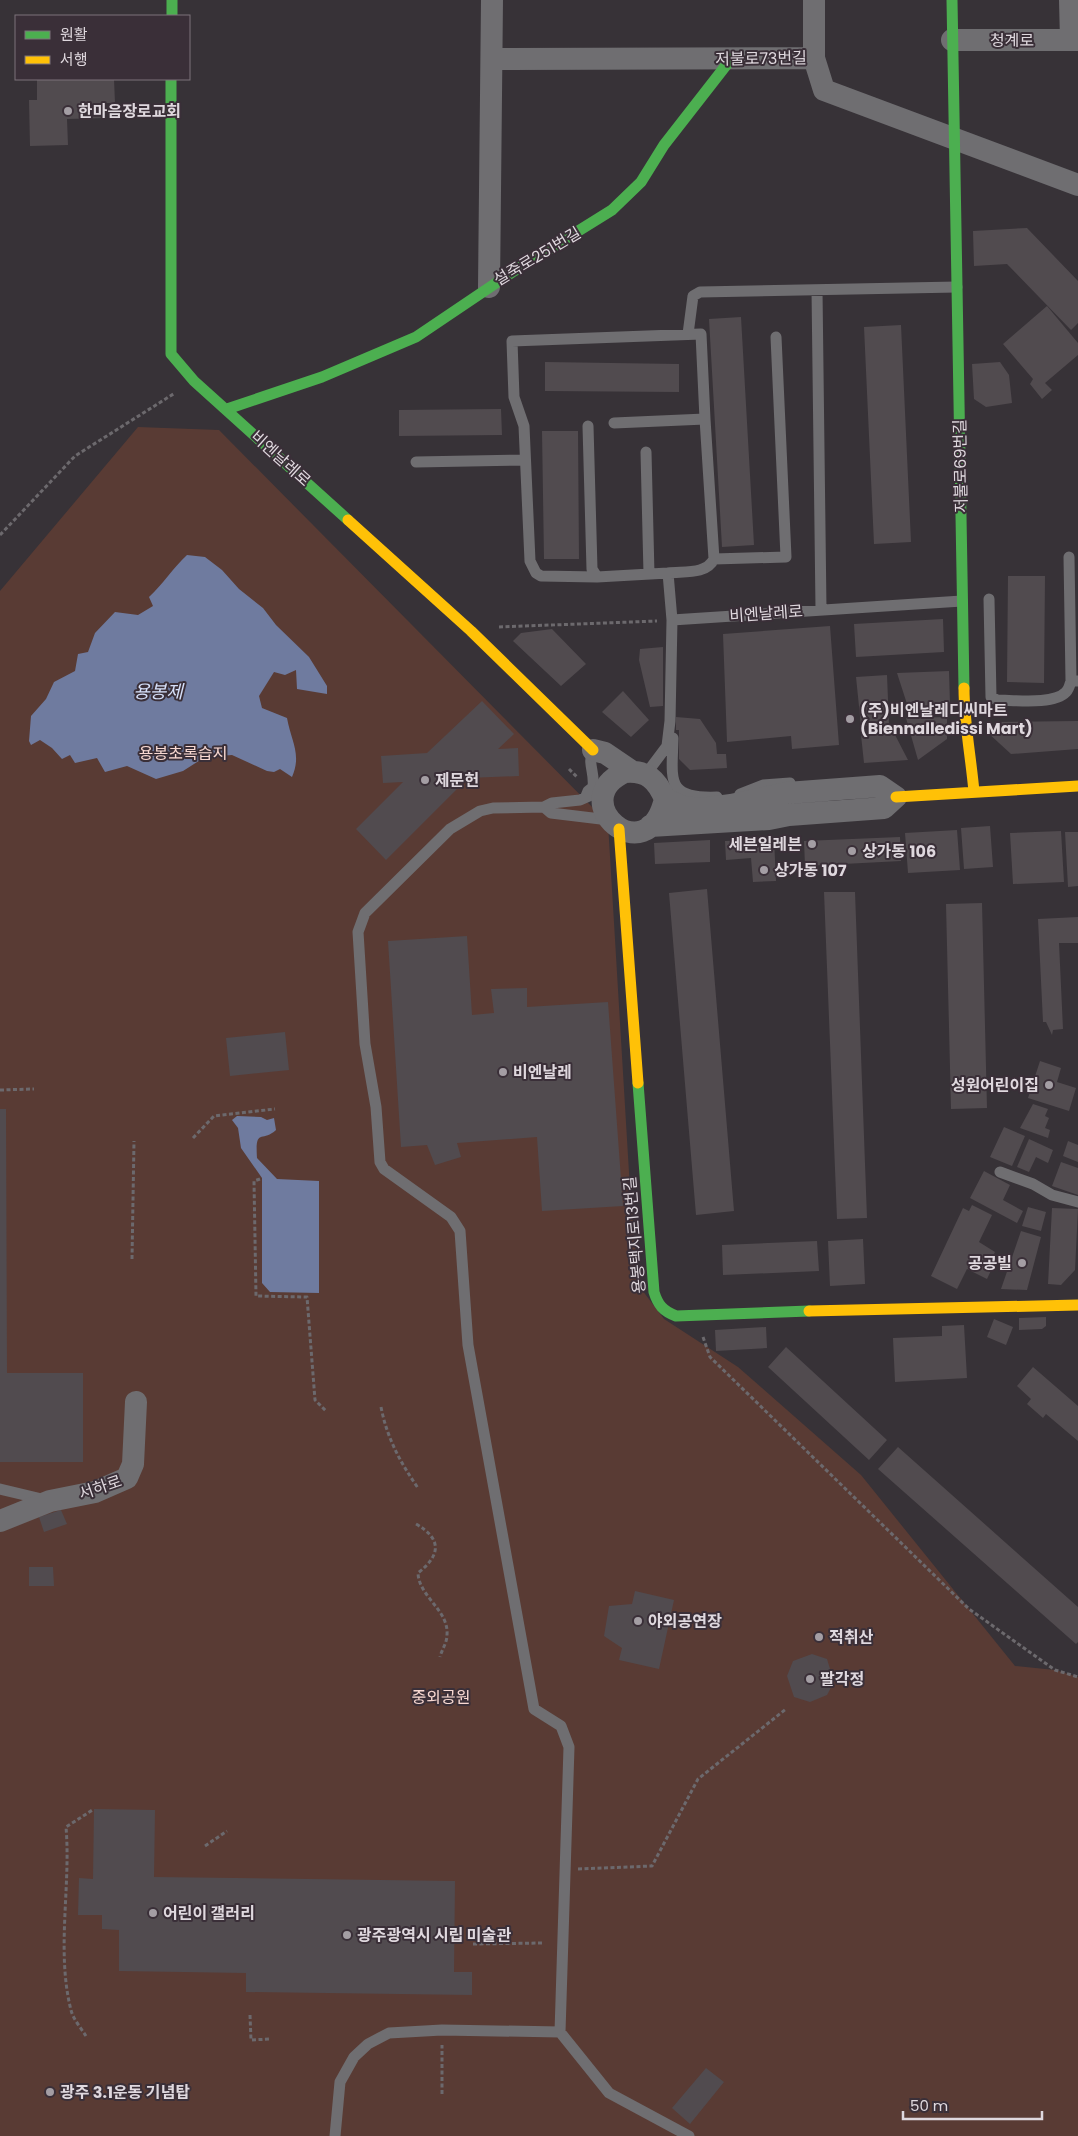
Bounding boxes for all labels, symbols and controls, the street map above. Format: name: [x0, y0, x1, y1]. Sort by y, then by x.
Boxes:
legend: [15, 15, 190, 80]
text: 원활: [60, 24, 88, 45]
street label: 청계로: [990, 29, 1034, 52]
street label: 저불로73번길: [715, 46, 807, 71]
text: 서행: [60, 49, 88, 70]
place label: 한마음장로교회: [78, 100, 181, 123]
marker: 한마음장로교회: [62, 105, 74, 117]
street label: 설죽로251번길: [489, 221, 585, 292]
street label: 저불로69번길: [948, 419, 973, 513]
street label: 비엔날레로: [246, 425, 316, 492]
street label: 비엔날레로: [729, 599, 804, 628]
water label: 용봉제: [133, 679, 185, 704]
place label: (주)비엔날레디씨마트 (Biennalledissi Mart): [860, 699, 1033, 740]
marker: (주)비엔날레디씨마트 (Biennalledissi Mart): [844, 713, 856, 725]
park label: 용봉초록습지: [139, 742, 227, 765]
place label: 제문헌: [435, 769, 479, 792]
marker: 제문헌: [419, 774, 431, 786]
place label: 세븐일레븐: [728, 833, 802, 856]
marker: 세븐일레븐: [806, 838, 818, 850]
place label: 상가동 106: [862, 840, 936, 863]
marker: 상가동 106: [846, 845, 858, 857]
place label: 상가동 107: [774, 859, 847, 882]
marker: 상가동 107: [758, 864, 770, 876]
place label: 비엔날레: [513, 1061, 572, 1084]
marker: 비엔날레: [497, 1066, 509, 1078]
place label: 성원어린이집: [951, 1074, 1039, 1097]
marker: 성원어린이집: [1043, 1079, 1055, 1091]
street label: 용봉택지로13번길: [618, 1175, 651, 1295]
place label: 공공빌: [968, 1252, 1012, 1275]
marker: 공공빌: [1016, 1257, 1028, 1269]
street label: 서하로: [76, 1469, 125, 1506]
place label: 야외공연장: [648, 1610, 722, 1633]
marker: 야외공연장: [632, 1615, 644, 1627]
place label: 적취산: [829, 1626, 873, 1649]
marker: 적취산: [813, 1631, 825, 1643]
place label: 팔각정: [820, 1668, 864, 1691]
marker: 팔각정: [804, 1673, 816, 1685]
park label: 중외공원: [412, 1686, 470, 1709]
place label: 어린이 갤러리: [163, 1902, 255, 1925]
marker: 어린이 갤러리: [147, 1907, 159, 1919]
place label: 광주광역시 시립 미술관: [357, 1924, 511, 1947]
marker: 광주광역시 시립 미술관: [341, 1929, 353, 1941]
place label: 광주 3.1운동 기념탑: [60, 2081, 190, 2104]
marker: 광주 3.1운동 기념탑: [44, 2086, 56, 2098]
scale bar: [903, 2088, 1042, 2120]
text: 50 m: [910, 2095, 948, 2116]

